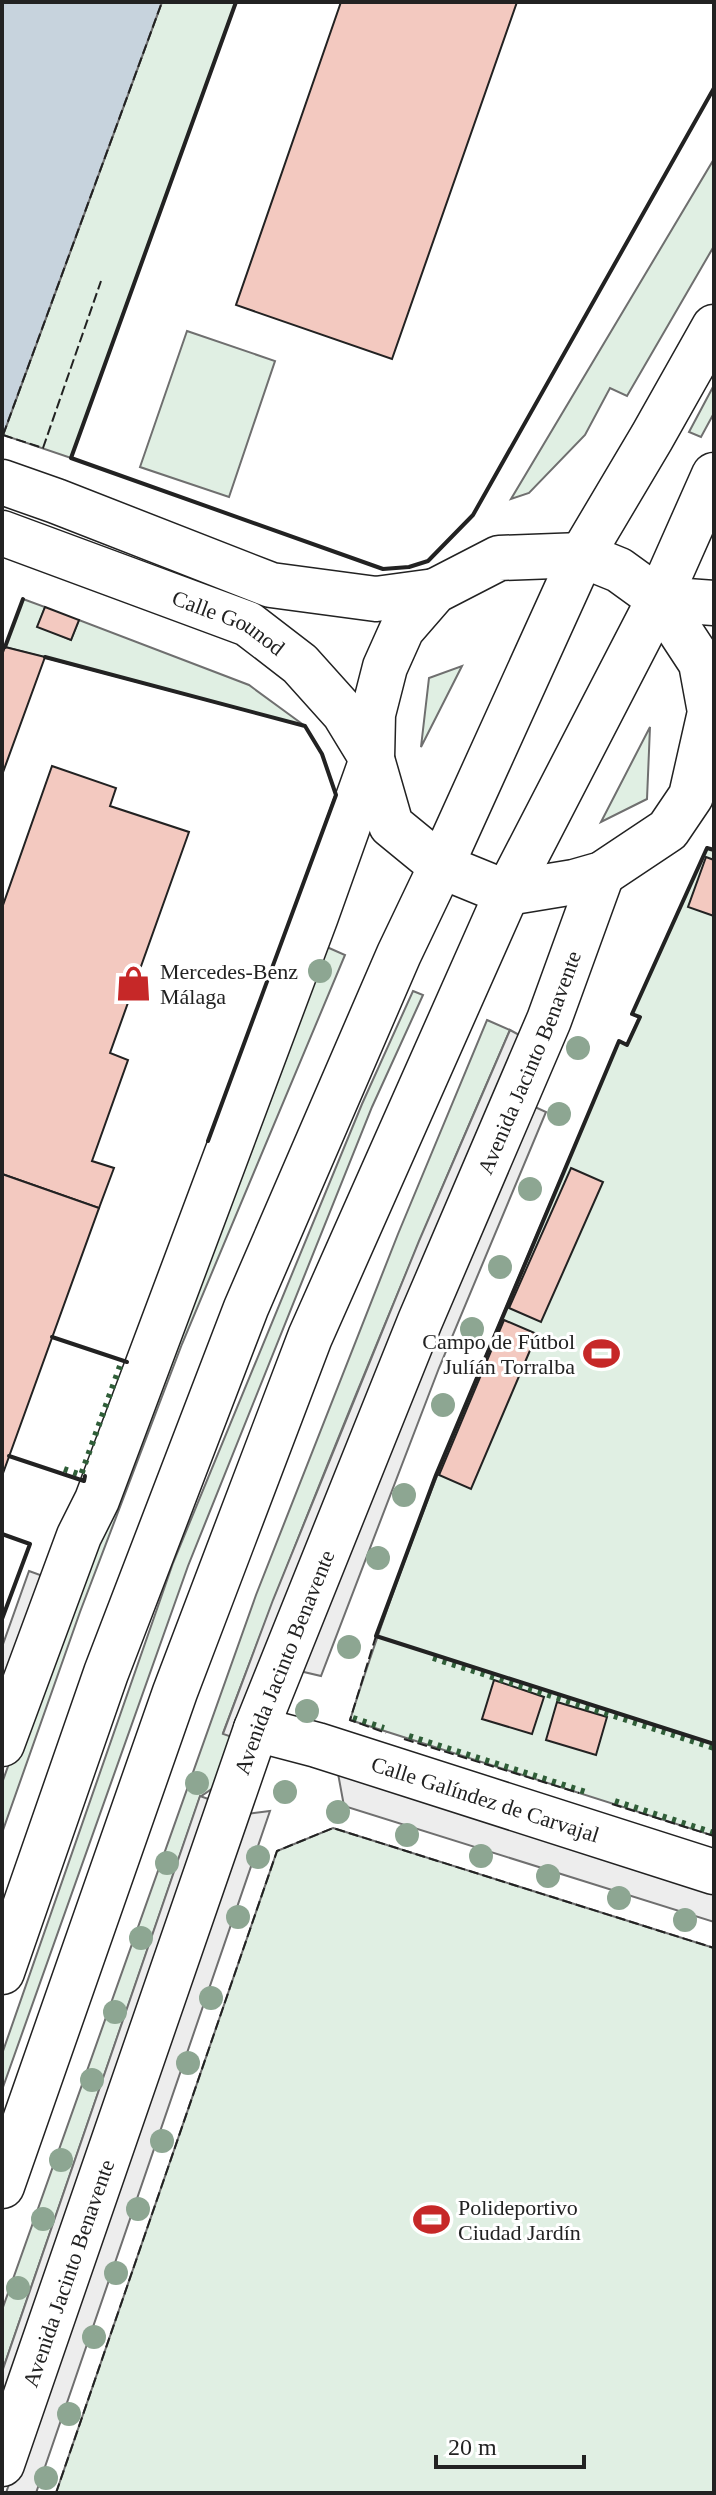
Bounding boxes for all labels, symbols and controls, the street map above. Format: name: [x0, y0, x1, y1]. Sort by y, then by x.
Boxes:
street label: Calle Gounod: [169, 585, 290, 660]
street label: Avenida Jacinto Benavente: [472, 947, 586, 1178]
place label: Mercedes-Benz Málaga: [160, 959, 298, 1009]
shop icon: Mercedes-Benz Málaga: [115, 965, 153, 1003]
place label: Campo de Fútbol Julíán Torralba: [422, 1329, 575, 1379]
sports icon: Campo de Fútbol Julíán Torralba: [582, 1335, 620, 1373]
street label: Avenida Jacinto Benavente: [229, 1546, 339, 1778]
street label: Calle Galíndez de Carvajal: [368, 1751, 603, 1847]
street label: Avenida Jacinto Benavente: [17, 2156, 119, 2390]
place label: Polideportivo Ciudad Jardín: [458, 2195, 581, 2245]
sports icon: Polideportivo Ciudad Jardín: [413, 2201, 451, 2239]
scale bar: [436, 2419, 584, 2469]
text: 20 m: [448, 2434, 497, 2460]

